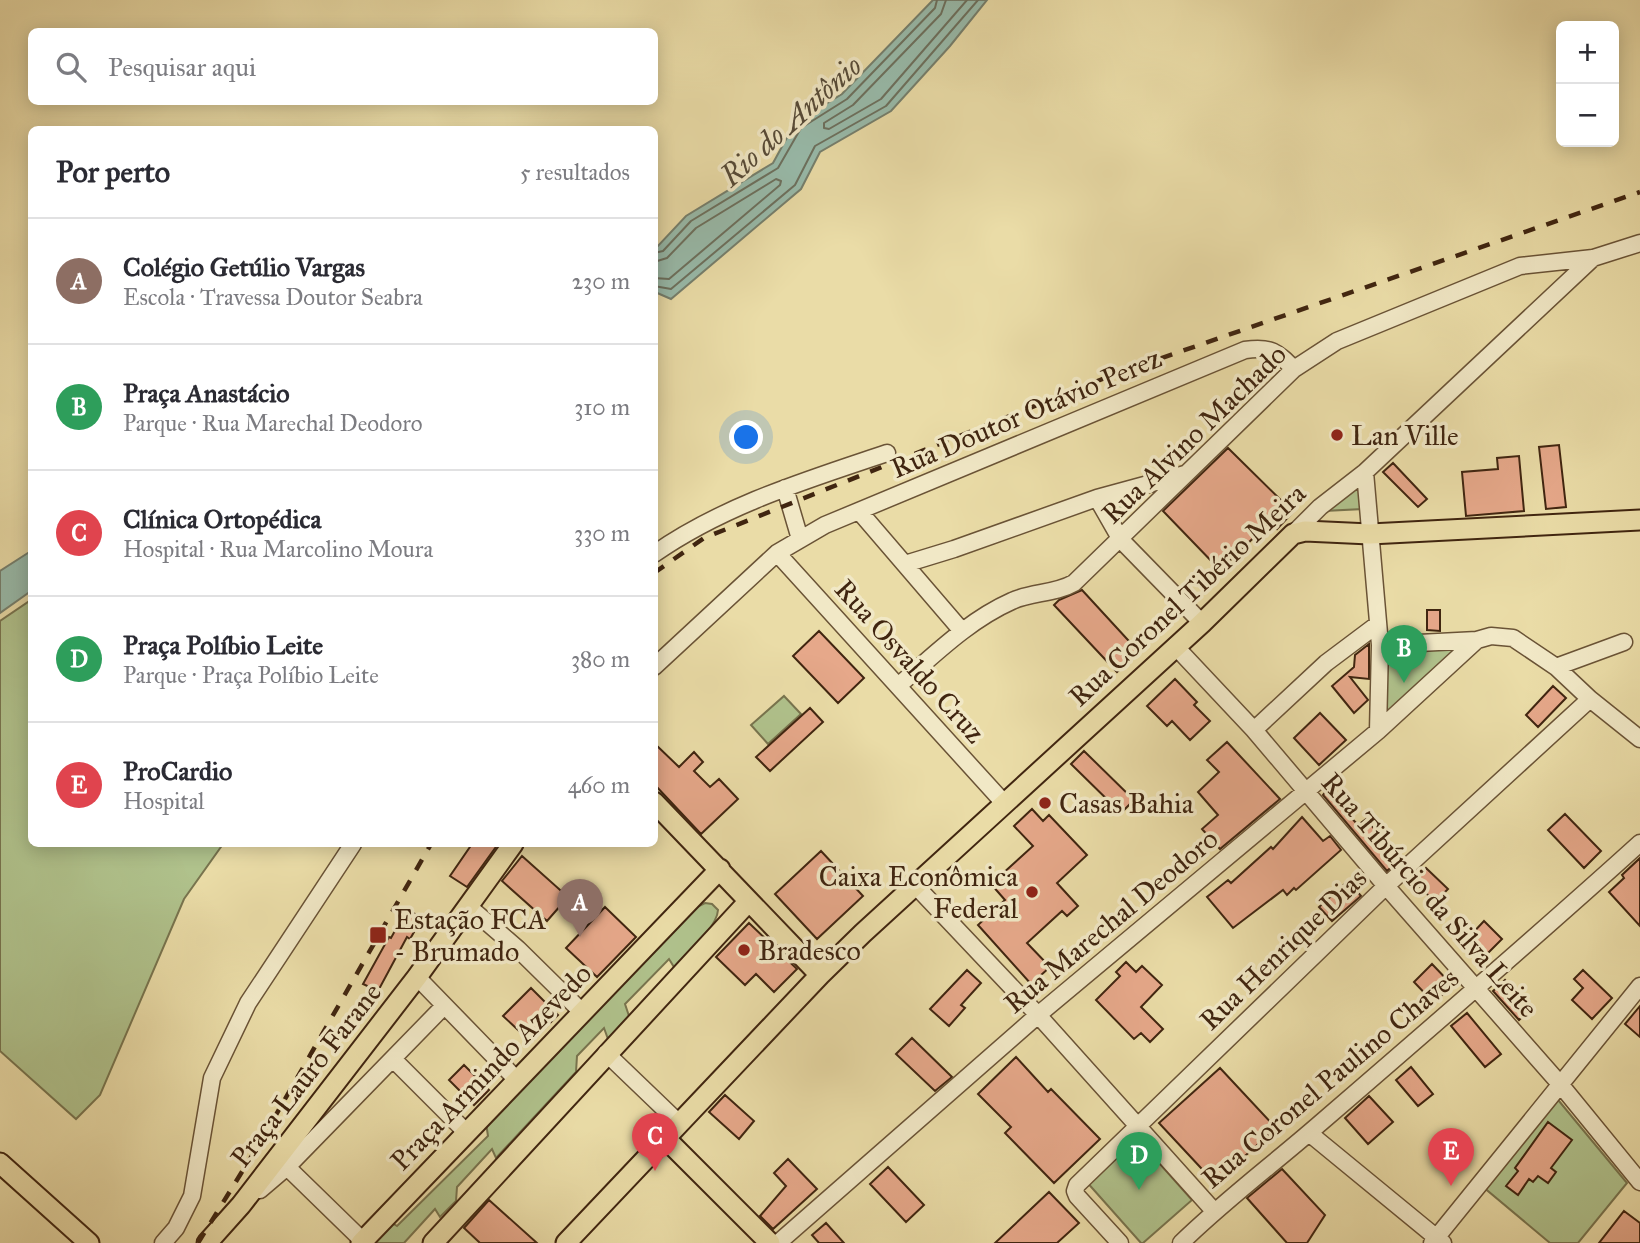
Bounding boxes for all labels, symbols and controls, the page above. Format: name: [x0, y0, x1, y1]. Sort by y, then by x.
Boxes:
map controls: [1556, 21, 1619, 147]
button: +: [1556, 21, 1619, 84]
search box: [28, 28, 658, 105]
icon: search: [52, 48, 90, 86]
water label: Rio do Antônio: [712, 48, 869, 195]
text: Pesquisar aqui: [108, 51, 256, 83]
button: −: [1556, 84, 1619, 147]
text: Por perto: [56, 154, 170, 190]
text: 5 resultados: [520, 158, 630, 186]
text: Colégio Getúlio Vargas: [123, 251, 365, 283]
text: A: [71, 267, 87, 295]
text: 230 m: [572, 267, 630, 295]
text: Escola · Travessa Doutor Seabra: [123, 283, 423, 311]
street label: Rua Alvino Machado: [1094, 337, 1294, 531]
street label: Rua Doutor Otávio Perez: [885, 340, 1167, 486]
text: Praça Anastácio: [123, 377, 290, 409]
text: B: [71, 393, 87, 421]
text: 310 m: [574, 393, 630, 421]
text: Parque · Rua Marechal Deodoro: [123, 409, 423, 437]
place label: Lan Ville: [1351, 418, 1459, 453]
your location: [729, 420, 763, 454]
marker: Lan Ville: [1329, 427, 1345, 443]
street label: Rua Coronel Tibério Meira: [1061, 476, 1313, 714]
text: Clínica Ortopédica: [123, 503, 322, 535]
text: C: [71, 519, 87, 547]
text: 330 m: [574, 519, 630, 547]
text: Hospital · Rua Marcolino Moura: [123, 535, 433, 563]
street label: Rua Osvaldo Cruz: [827, 572, 993, 750]
pin: B: [1381, 625, 1427, 683]
text: Praça Políbio Leite: [123, 629, 323, 661]
text: D: [70, 645, 88, 673]
text: 380 m: [571, 645, 630, 673]
text: Parque · Praça Políbio Leite: [123, 661, 379, 689]
text: ProCardio: [123, 755, 232, 787]
street label: Rua Tibúrcio da Silva Leite: [1314, 765, 1546, 1025]
text: E: [71, 771, 87, 799]
text: 460 m: [568, 771, 630, 799]
place label: Casas Bahia: [1059, 786, 1194, 821]
text: Hospital: [123, 787, 205, 815]
marker: Casas Bahia: [1037, 795, 1053, 811]
street label: Rua Marechal Deodoro: [997, 821, 1225, 1021]
place label: Caixa Econômica Federal: [819, 859, 1018, 926]
street label: Rua Henrique Dias: [1192, 860, 1374, 1038]
pin: A: [557, 879, 603, 937]
marker: Caixa Econômica Federal: [1024, 884, 1040, 900]
place label: Estação FCA - Brumado: [394, 902, 546, 969]
marker: Estação FCA - Brumado: [368, 925, 388, 945]
place label: Bradesco: [758, 933, 861, 968]
marker: Bradesco: [736, 942, 752, 958]
street label: Praça Armindo Azevedo: [383, 956, 599, 1178]
street label: Rua Coronel Paulino Chaves: [1194, 960, 1466, 1196]
street label: Praça Lauro Farane: [223, 976, 389, 1174]
pin: C: [632, 1113, 678, 1171]
pin: E: [1428, 1128, 1474, 1186]
pin: D: [1116, 1132, 1162, 1190]

